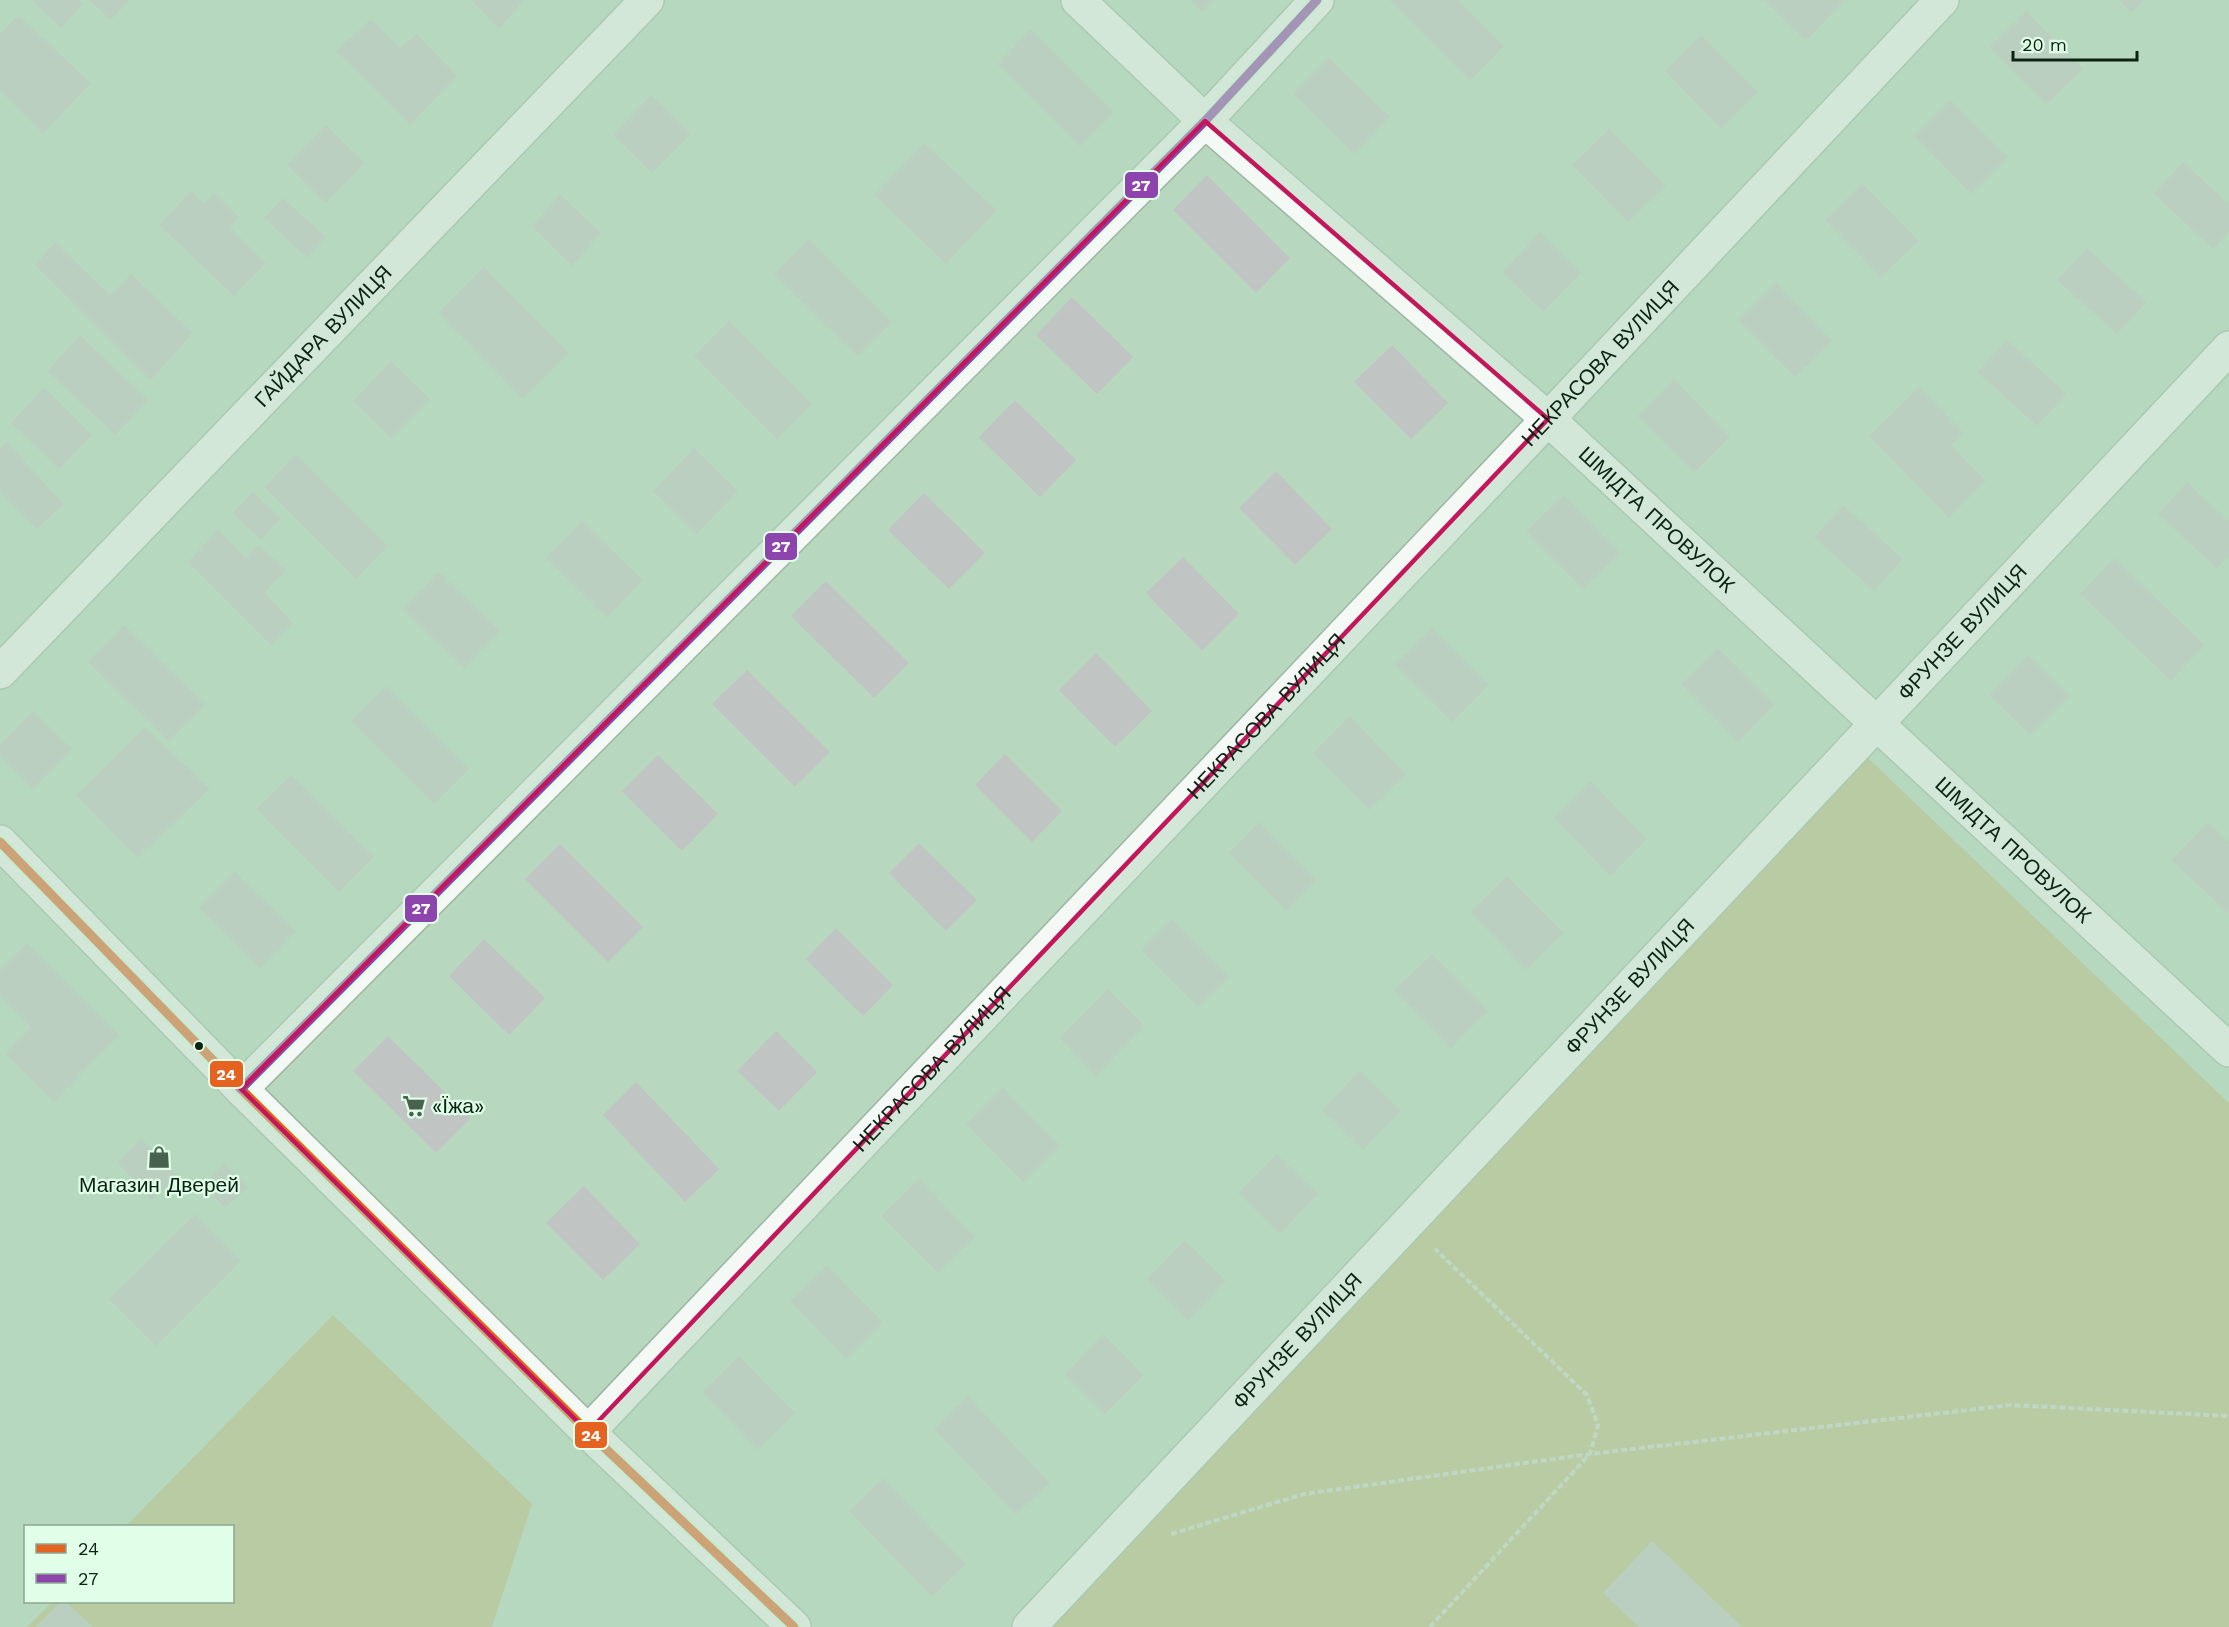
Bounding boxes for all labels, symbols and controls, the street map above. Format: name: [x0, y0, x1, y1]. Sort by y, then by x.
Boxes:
scale bar: [2013, 24, 2138, 62]
text: 20 m: [2022, 34, 2067, 55]
line badge: 27: [1124, 171, 1159, 199]
text: 27: [1132, 176, 1151, 195]
street label: ГАЙДАРА ВУЛИЦЯ: [249, 260, 397, 412]
street label: НЕКРАСОВА ВУЛИЦЯ: [1516, 275, 1684, 451]
street label: ШМІДТА ПРОВУЛОК: [1574, 441, 1741, 598]
line badge: 27: [764, 532, 798, 561]
text: 27: [772, 537, 791, 556]
street label: ФРУНЗЕ ВУЛИЦЯ: [1892, 559, 2032, 705]
street label: НЕКРАСОВА ВУЛИЦЯ: [1182, 628, 1350, 804]
street label: ШМІДТА ПРОВУЛОК: [1930, 771, 2097, 929]
line badge: 27: [404, 894, 438, 923]
text: 27: [412, 899, 431, 918]
street label: ФРУНЗЕ ВУЛИЦЯ: [1560, 913, 1699, 1060]
street label: НЕКРАСОВА ВУЛИЦЯ: [847, 981, 1016, 1157]
unlabelled marker: [193, 1040, 205, 1052]
line badge: 24: [209, 1060, 244, 1088]
text: 24: [216, 1065, 236, 1084]
supermarket icon: «Їжа»: [401, 1093, 427, 1119]
place label: «Їжа»: [432, 1093, 484, 1118]
shop icon: Магазин Дверей: [146, 1144, 172, 1170]
place label: Магазин Дверей: [79, 1172, 239, 1197]
street label: ФРУНЗЕ ВУЛИЦЯ: [1227, 1268, 1367, 1414]
line badge: 24: [574, 1421, 608, 1449]
text: 24: [581, 1426, 601, 1445]
legend: [24, 1525, 234, 1603]
text: 24: [78, 1538, 99, 1559]
text: 27: [78, 1568, 98, 1589]

